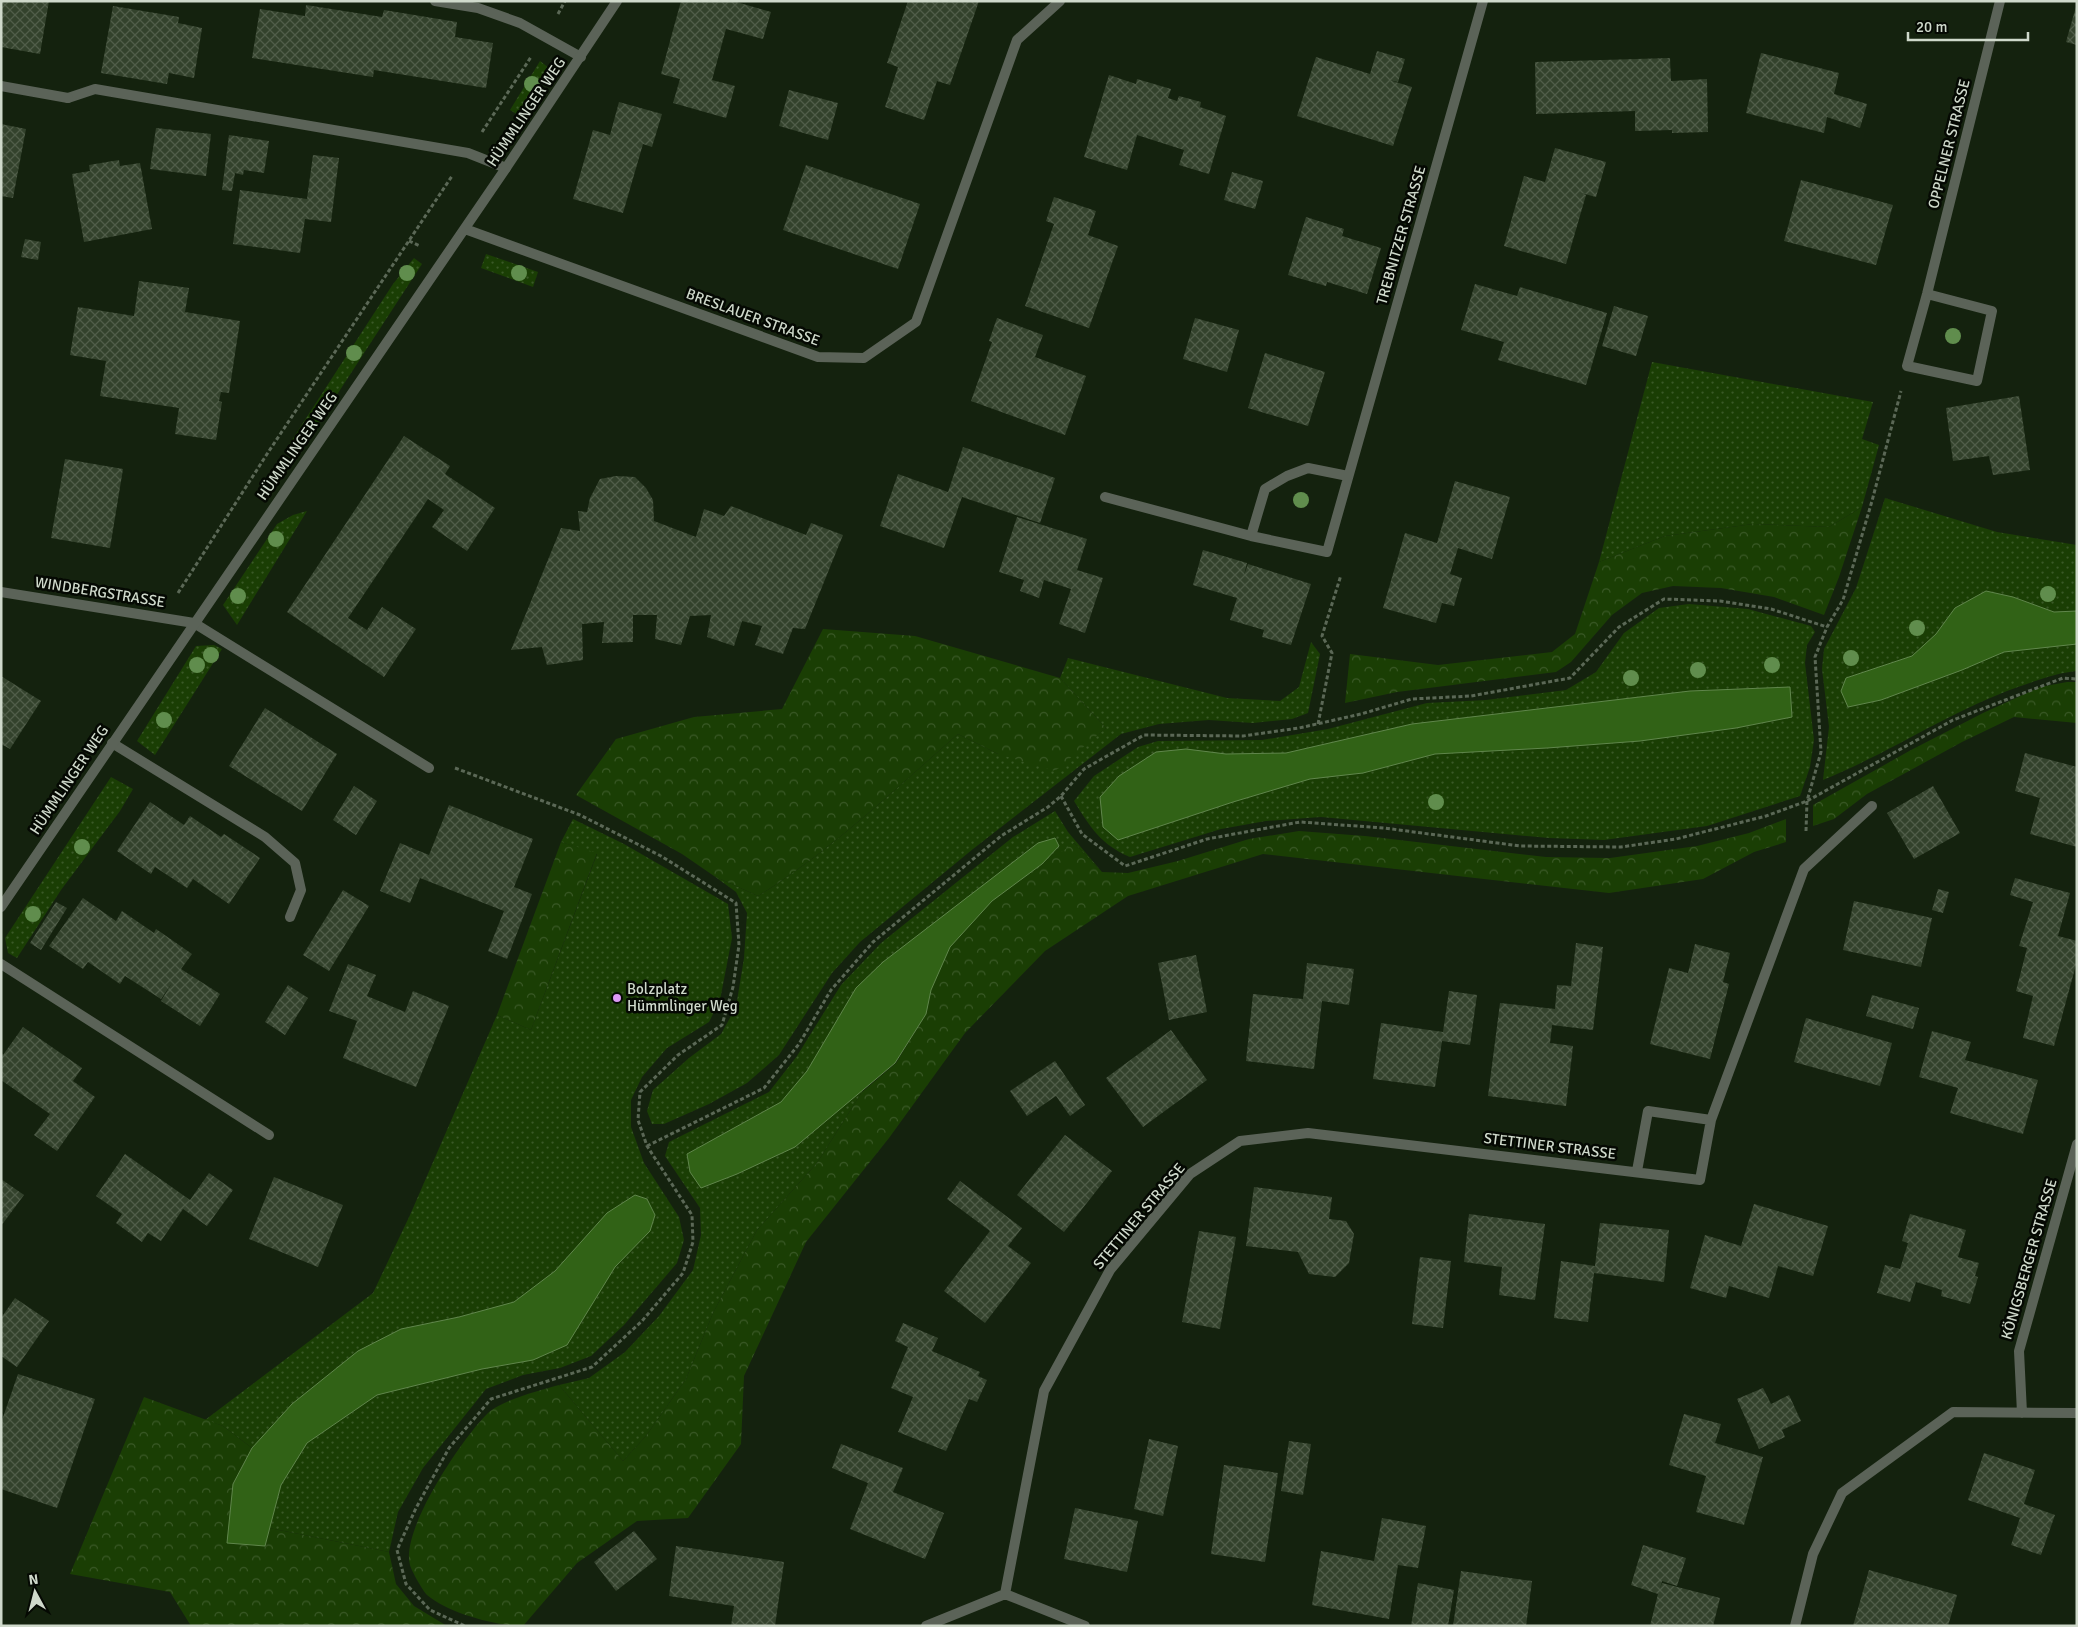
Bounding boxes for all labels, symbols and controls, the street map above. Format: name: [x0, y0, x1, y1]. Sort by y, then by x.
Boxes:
scale bar: [1908, 10, 2028, 42]
text: 20 m: [1916, 18, 1947, 36]
street label: HÜMMLINGER WEG: [483, 54, 569, 170]
street label: OPPELNER STRASSE: [1924, 77, 1974, 211]
street label: TREBNITZER STRASSE: [1373, 163, 1429, 307]
street label: BRESLAUER STRASSE: [684, 284, 822, 350]
street label: HÜMMLINGER WEG: [253, 388, 341, 504]
street label: WINDBERGSTRASSE: [34, 573, 166, 611]
street label: HÜMMLINGER WEG: [26, 722, 112, 838]
place label: Bolzplatz Hümmlinger Weg: [627, 980, 738, 1015]
marker: Bolzplatz Hümmlinger Weg: [611, 992, 623, 1004]
street label: STETTINER STRASSE: [1483, 1129, 1617, 1163]
street label: STETTINER STRASSE: [1089, 1159, 1189, 1273]
street label: KÖNIGSBERGER STRASSE: [1997, 1176, 2061, 1342]
north arrow: [10, 1567, 60, 1617]
text: N: [28, 1571, 39, 1589]

